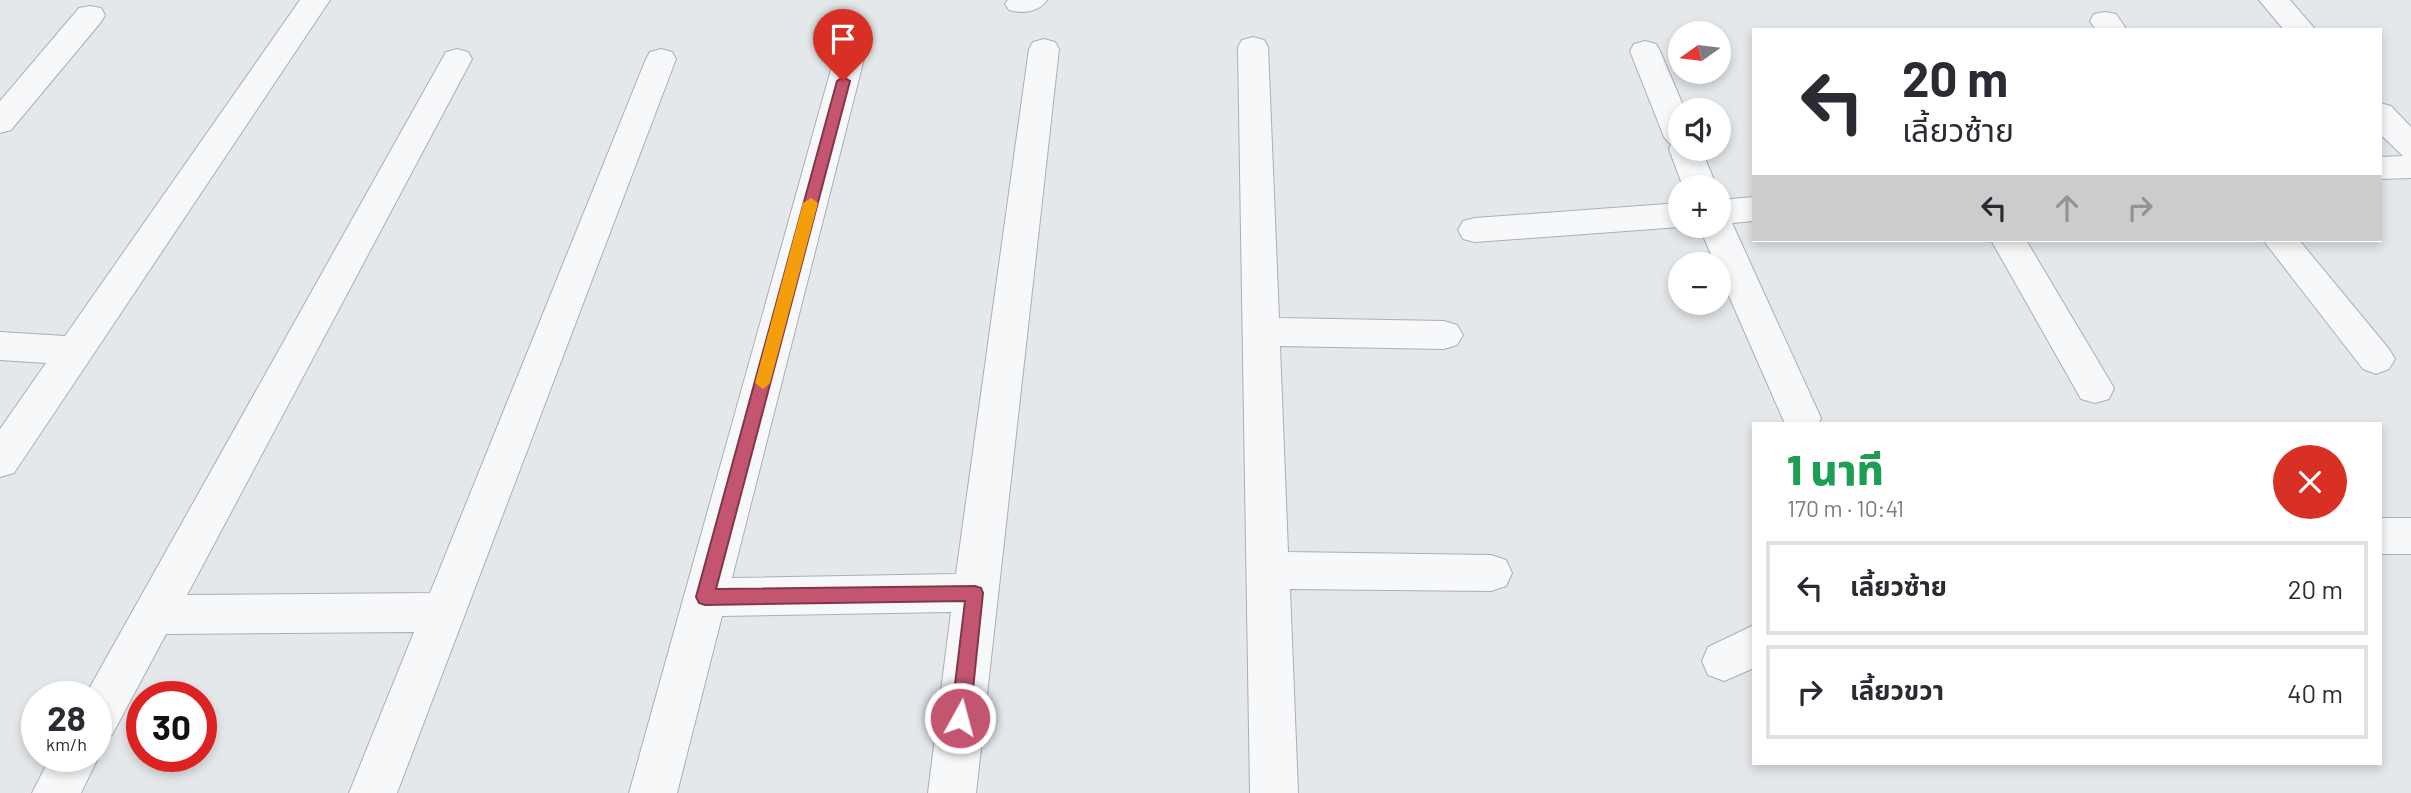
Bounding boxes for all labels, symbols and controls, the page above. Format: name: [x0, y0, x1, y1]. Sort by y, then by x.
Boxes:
pin: [813, 9, 873, 81]
icon: arrive: [824, 20, 862, 58]
north arrow: [1668, 21, 1731, 84]
map controls: [1668, 21, 1731, 315]
text: 20 m: [1902, 48, 2008, 107]
icon: left: [1787, 56, 1878, 147]
button: sound: [1668, 98, 1731, 161]
text: เลี้ยวซ้าย: [1902, 110, 2014, 148]
button: +: [1668, 175, 1731, 238]
icon: left: [1975, 189, 2013, 227]
icon: ahead: [2048, 189, 2086, 227]
icon: right: [2121, 189, 2159, 227]
button: −: [1668, 252, 1731, 315]
text: 1 นาที: [1787, 443, 1884, 493]
button: close: [2273, 445, 2347, 519]
text: 170 m · 10:41: [1787, 494, 1904, 522]
icon: left: [1791, 569, 1829, 607]
text: เลี้ยวซ้าย: [1850, 570, 1947, 601]
text: 20 m: [2288, 573, 2343, 604]
icon: right: [1791, 673, 1829, 711]
text: เลี้ยวขวา: [1850, 674, 1944, 705]
text: 40 m: [2287, 677, 2343, 708]
speed limit sign: 30: [126, 681, 217, 772]
position arrow: [923, 681, 997, 755]
text: 28: [47, 696, 86, 738]
text: km/h: [46, 733, 87, 755]

